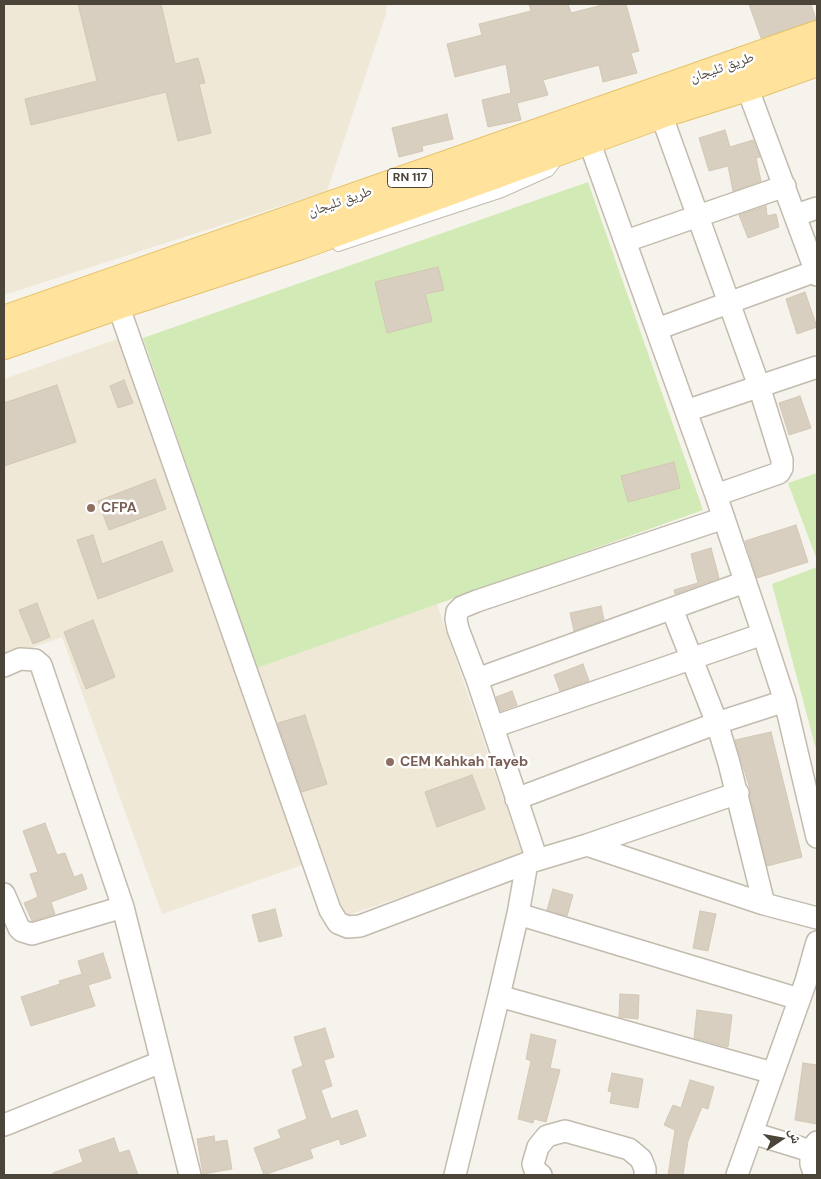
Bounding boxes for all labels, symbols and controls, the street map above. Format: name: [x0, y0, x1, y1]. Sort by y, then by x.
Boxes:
street label: طريق ثليجان: [688, 49, 756, 87]
road number: RN 117: [388, 168, 432, 188]
street label: طريق ثليجان: [306, 183, 374, 221]
place label: CFPA: [101, 500, 137, 516]
marker: CFPA: [85, 502, 97, 514]
place label: CEM Kahkah Tayeb: [400, 754, 528, 770]
marker: CEM Kahkah Tayeb: [384, 756, 396, 768]
north arrow: [756, 1114, 806, 1164]
text: ش: [785, 1127, 806, 1145]

